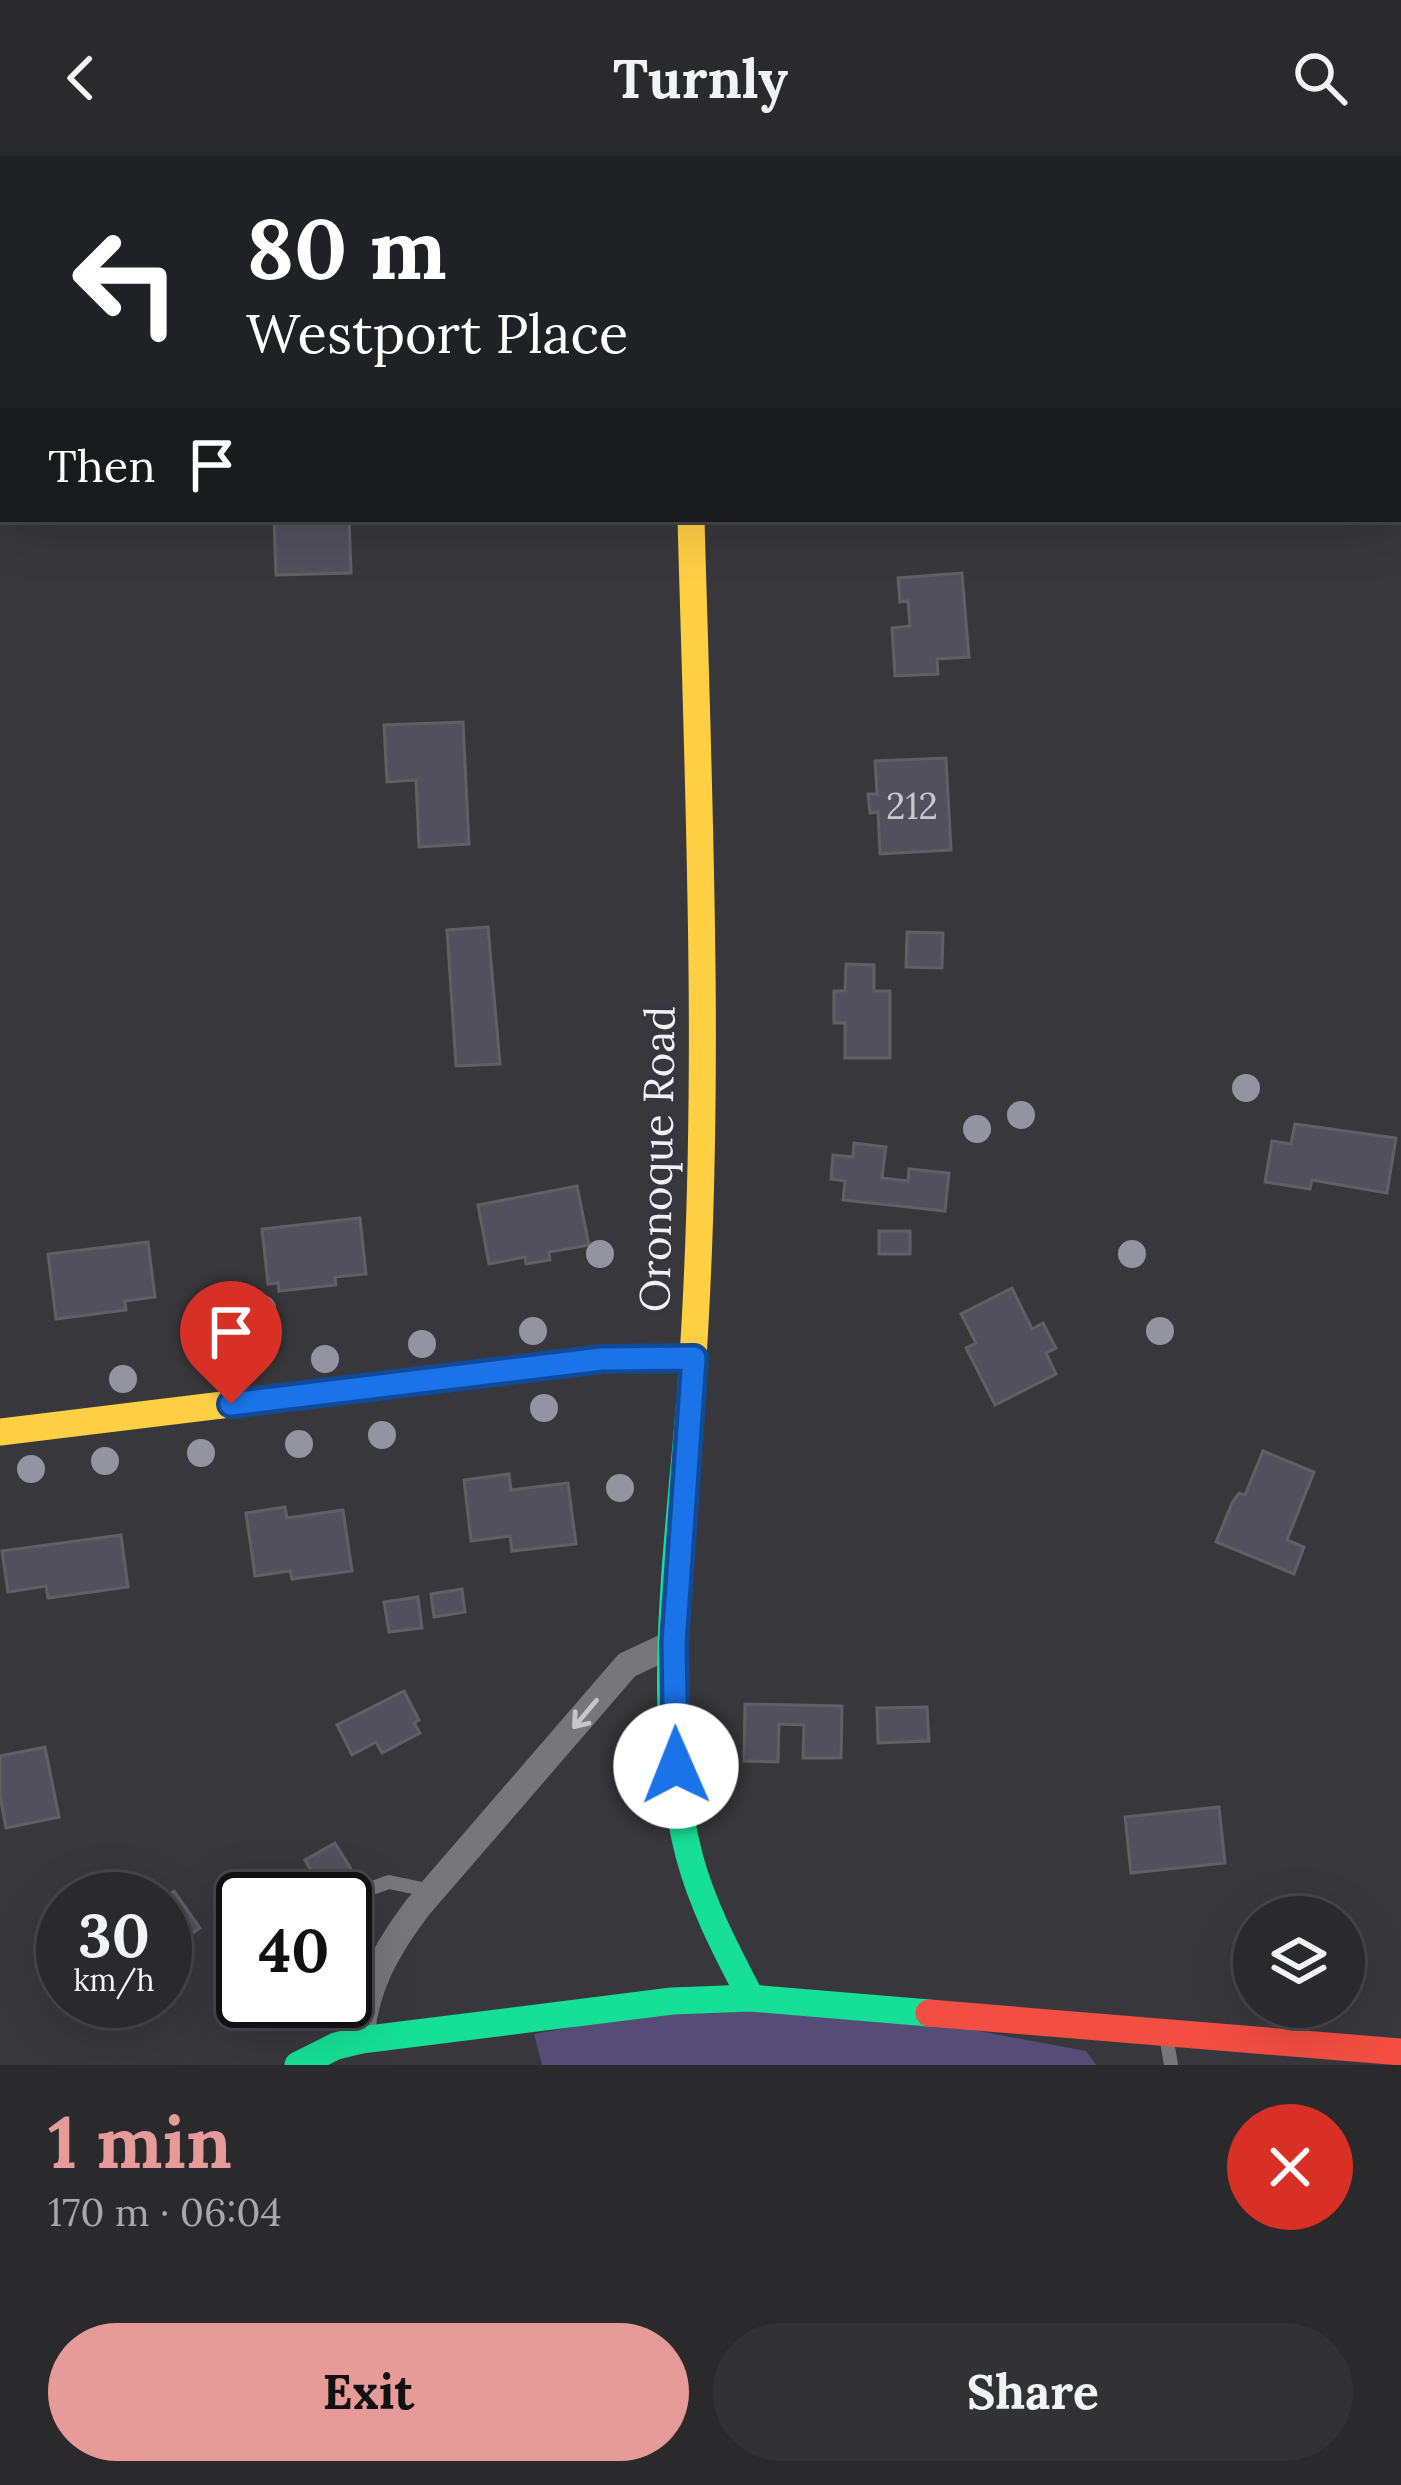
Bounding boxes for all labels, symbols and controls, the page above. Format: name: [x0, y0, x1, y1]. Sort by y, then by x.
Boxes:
text: Turnly: [613, 44, 788, 113]
icon: back: [48, 45, 114, 111]
icon: search: [1287, 45, 1353, 111]
text: 80 m: [246, 194, 447, 302]
icon: left: [48, 204, 204, 360]
text: Westport Place: [246, 299, 628, 368]
icon: arrive: [179, 432, 245, 498]
text: Then: [48, 437, 155, 494]
house number: 212: [886, 783, 938, 829]
street label: Oronoque Road: [627, 1005, 687, 1313]
pin: [180, 1281, 282, 1404]
icon: arrive: [198, 1299, 264, 1365]
one-way arrow: [572, 1698, 599, 1729]
position arrow: [613, 1703, 739, 1829]
speed limit sign: 40: [216, 1872, 372, 2028]
map controls: [1233, 1896, 1365, 2028]
button: layers: [1233, 1896, 1365, 2028]
text: 30: [78, 1897, 150, 1973]
text: km/h: [73, 1961, 155, 1999]
text: 1 min: [48, 2096, 232, 2188]
button: close: [1227, 2104, 1353, 2230]
text: 170 m · 06:04: [48, 2187, 282, 2237]
button: Exit: [48, 2323, 689, 2461]
button: Share: [713, 2323, 1353, 2461]

